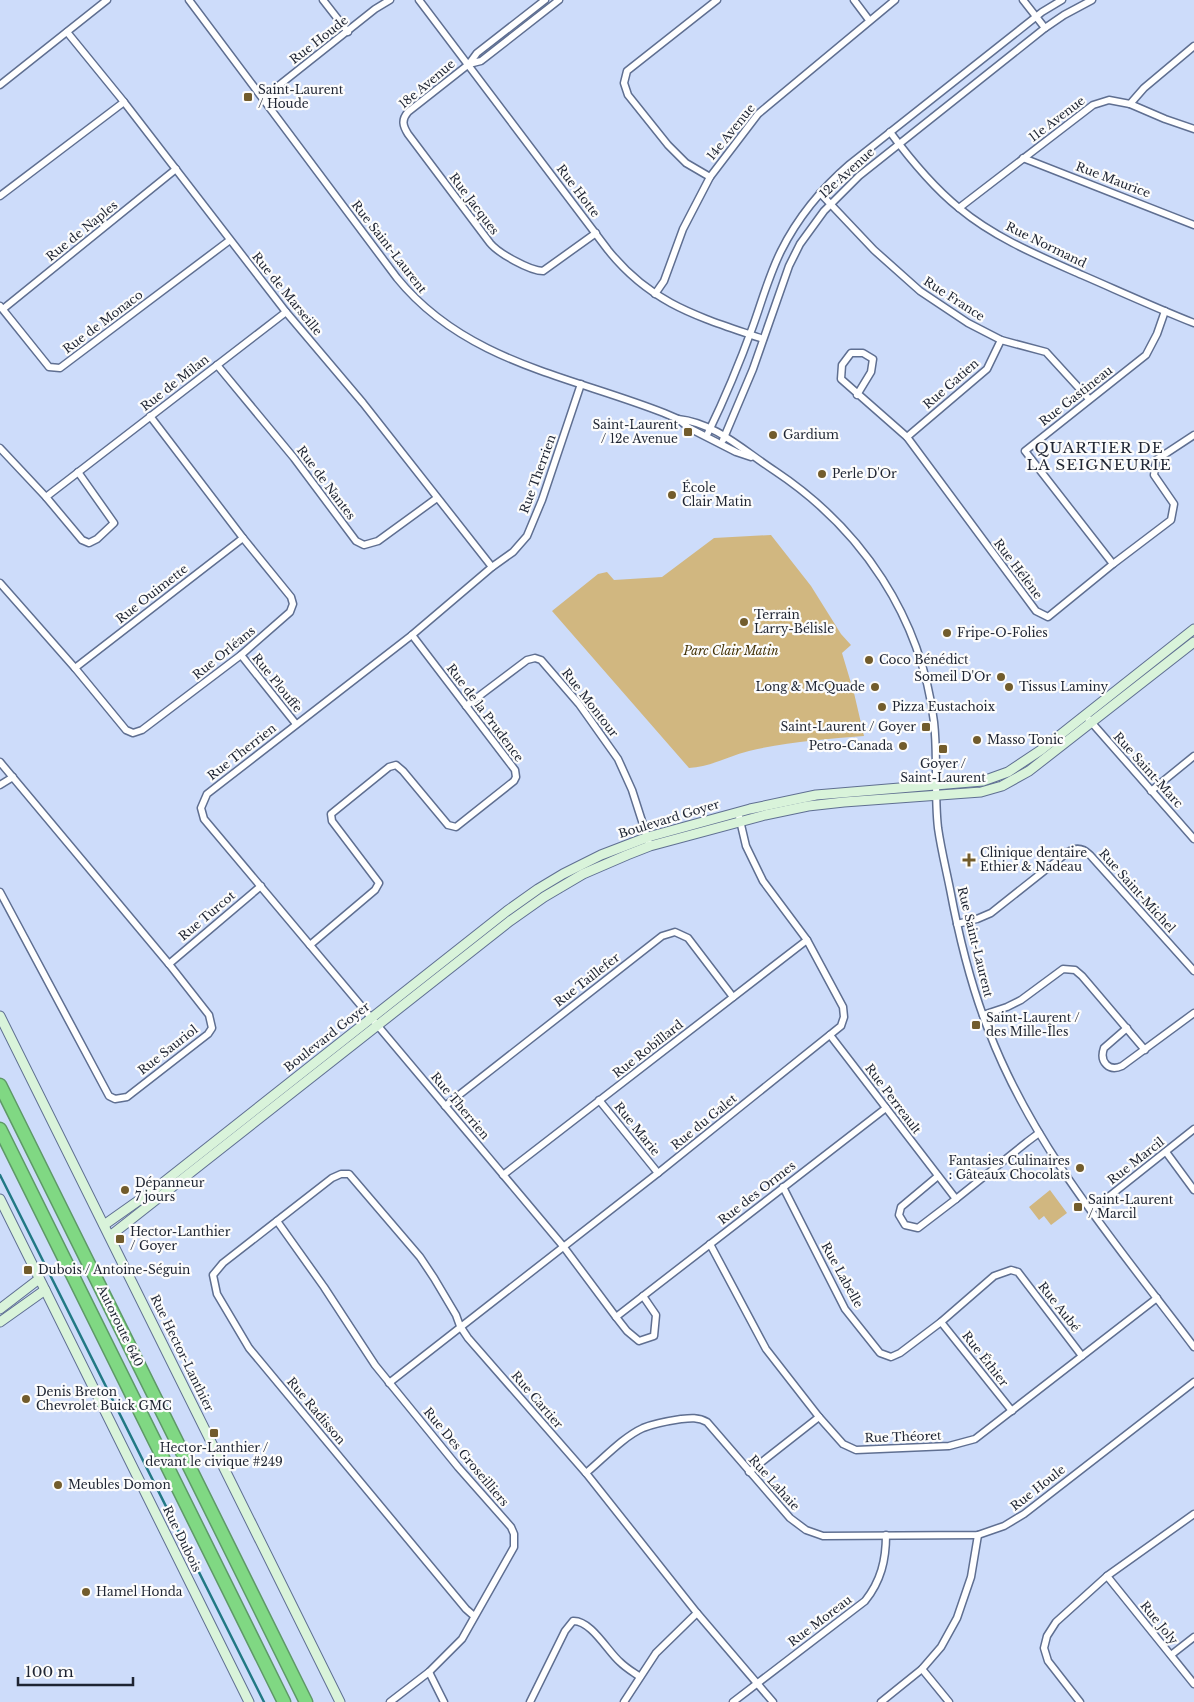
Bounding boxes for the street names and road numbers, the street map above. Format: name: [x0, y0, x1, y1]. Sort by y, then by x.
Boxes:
street label: Rue Houde: [287, 12, 351, 67]
street label: 18e Avenue: [396, 56, 458, 111]
street label: 11e Avenue: [1026, 93, 1088, 145]
street label: 14e Avenue: [703, 100, 758, 163]
street label: 12e Avenue: [816, 144, 877, 201]
street label: Rue Maurice: [1074, 158, 1153, 201]
street label: Rue Hotte: [554, 161, 603, 220]
street label: Rue Jacques: [446, 170, 502, 238]
street label: Rue de Naples: [43, 197, 120, 264]
street label: Rue Saint-Laurent: [349, 197, 430, 296]
street label: Rue Normand: [1004, 219, 1089, 271]
street label: Rue de Marseille: [249, 249, 326, 338]
street label: Rue France: [921, 273, 988, 324]
street label: Rue de Monaco: [60, 287, 146, 356]
street label: Rue de Milan: [138, 351, 212, 414]
street label: Rue Gatien: [920, 355, 982, 412]
street label: Rue Gastineau: [1036, 362, 1115, 429]
street label: Rue Therrien: [516, 432, 559, 515]
street label: Rue de Nantes: [294, 443, 359, 523]
street label: Rue Hélène: [991, 536, 1046, 602]
street label: Rue Ouimette: [113, 561, 191, 626]
street label: Rue Orléans: [189, 623, 258, 682]
street label: Rue Plouffe: [249, 650, 306, 715]
street label: Rue de la Prudence: [444, 661, 527, 765]
street label: Rue Montour: [559, 665, 622, 740]
street label: Rue Therrien: [204, 720, 279, 783]
street label: Rue Saint-Marc: [1111, 729, 1187, 811]
street label: Boulevard Goyer: [617, 796, 721, 841]
street label: Rue Saint-Michel: [1096, 846, 1179, 936]
street label: Rue Saint-Laurent: [955, 885, 997, 999]
street label: Rue Turcot: [175, 887, 238, 943]
street label: Rue Taillefer: [551, 949, 623, 1010]
street label: Boulevard Goyer: [281, 998, 373, 1075]
street label: Rue Robillard: [610, 1017, 686, 1081]
street label: Rue Sauriol: [135, 1022, 201, 1078]
street label: Rue Perreault: [862, 1061, 925, 1137]
street label: Rue Therrien: [428, 1069, 493, 1142]
street label: Rue du Galet: [668, 1090, 740, 1153]
street label: Rue Marie: [611, 1099, 664, 1158]
street label: Rue Marcil: [1104, 1134, 1167, 1187]
street label: Rue des Ormes: [715, 1158, 798, 1227]
street label: Rue Labelle: [818, 1239, 867, 1310]
street label: Rue Aubé: [1035, 1279, 1084, 1335]
street label: Autoroute 640: [94, 1282, 147, 1369]
street label: Rue Hector-Lanthier: [148, 1292, 217, 1414]
street label: Rue Éthier: [959, 1327, 1013, 1390]
street label: Rue Cartier: [508, 1368, 567, 1432]
street label: Rue Radisson: [284, 1374, 349, 1447]
street label: Rue Des Groseilliers: [421, 1404, 512, 1509]
street label: Rue Théoret: [864, 1428, 942, 1445]
street label: Rue Lahaie: [746, 1452, 803, 1513]
street label: Rue Houle: [1007, 1462, 1068, 1514]
street label: Rue Dubois: [160, 1503, 205, 1574]
street label: Rue Moreau: [785, 1592, 854, 1649]
street label: Rue Joly: [1137, 1598, 1182, 1648]

